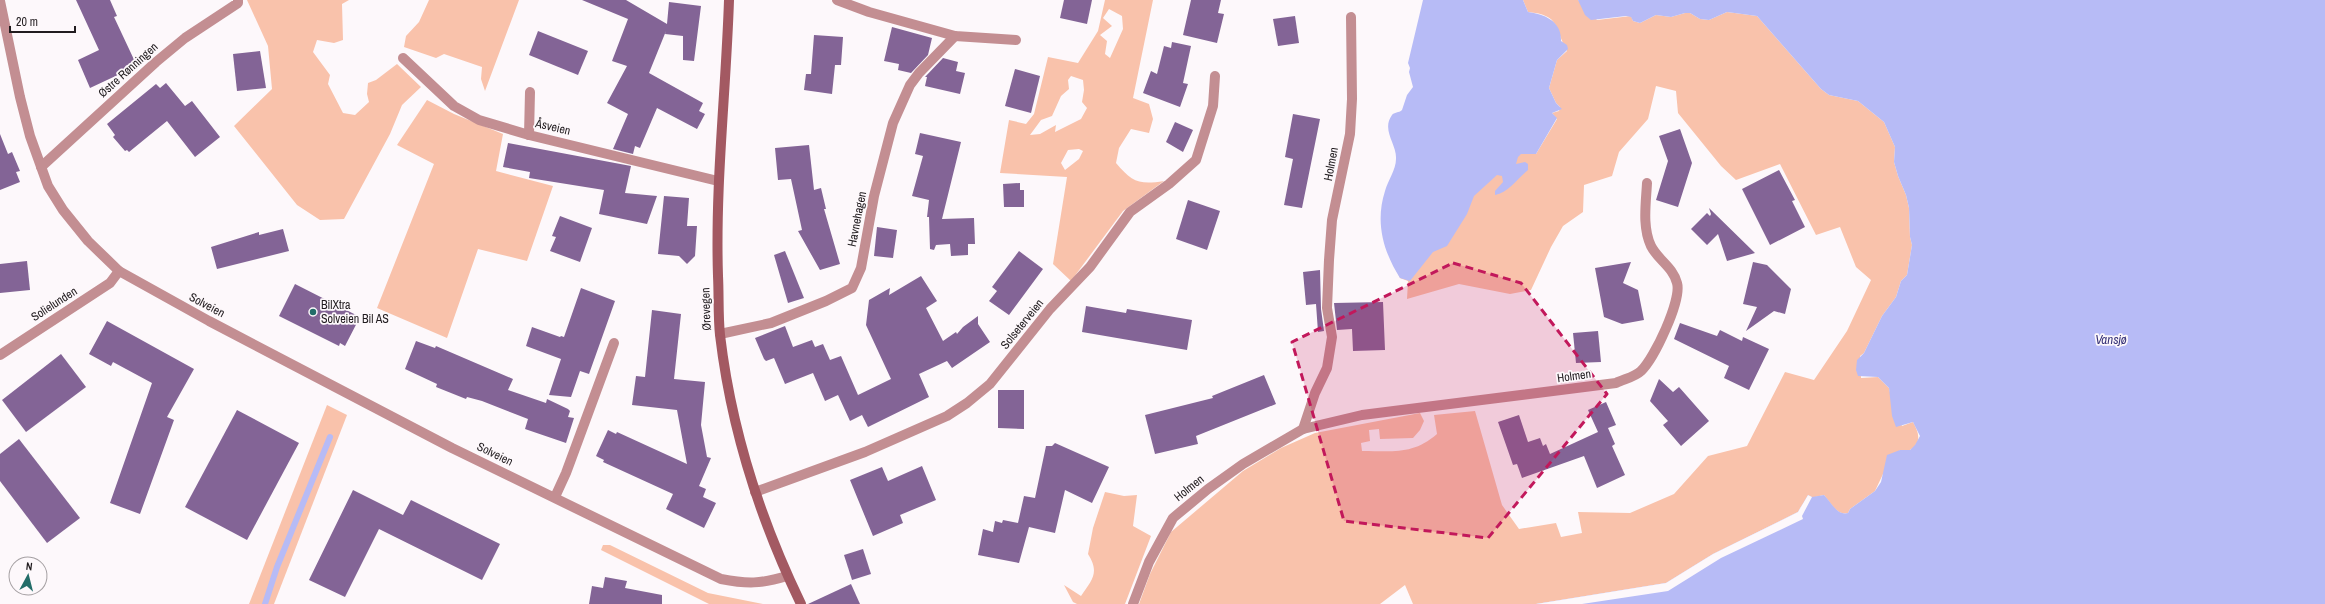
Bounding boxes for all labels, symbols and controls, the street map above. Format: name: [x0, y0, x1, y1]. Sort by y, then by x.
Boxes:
scale bar: [10, 8, 75, 34]
text: 20 m: [16, 14, 38, 30]
street label: Østre Rønningen: [95, 39, 161, 101]
street label: Åsveien: [533, 115, 572, 139]
street label: Holmen: [1320, 146, 1342, 182]
street label: Havnehagen: [844, 190, 870, 248]
street label: Solielunden: [28, 283, 80, 325]
street label: Ørevegen: [697, 287, 715, 331]
street label: Solveien: [186, 289, 228, 321]
street label: Solseterveien: [997, 296, 1047, 352]
place label: BilXtra Solveien Bil AS: [321, 297, 389, 327]
marker: BilXtra Solveien Bil AS: [308, 307, 318, 317]
water label: Vansjø: [2095, 331, 2127, 348]
street label: Holmen: [1556, 366, 1592, 386]
street label: Solveien: [474, 438, 516, 470]
street label: Holmen: [1171, 471, 1207, 505]
north arrow: [8, 556, 48, 596]
text: N: [25, 559, 33, 573]

